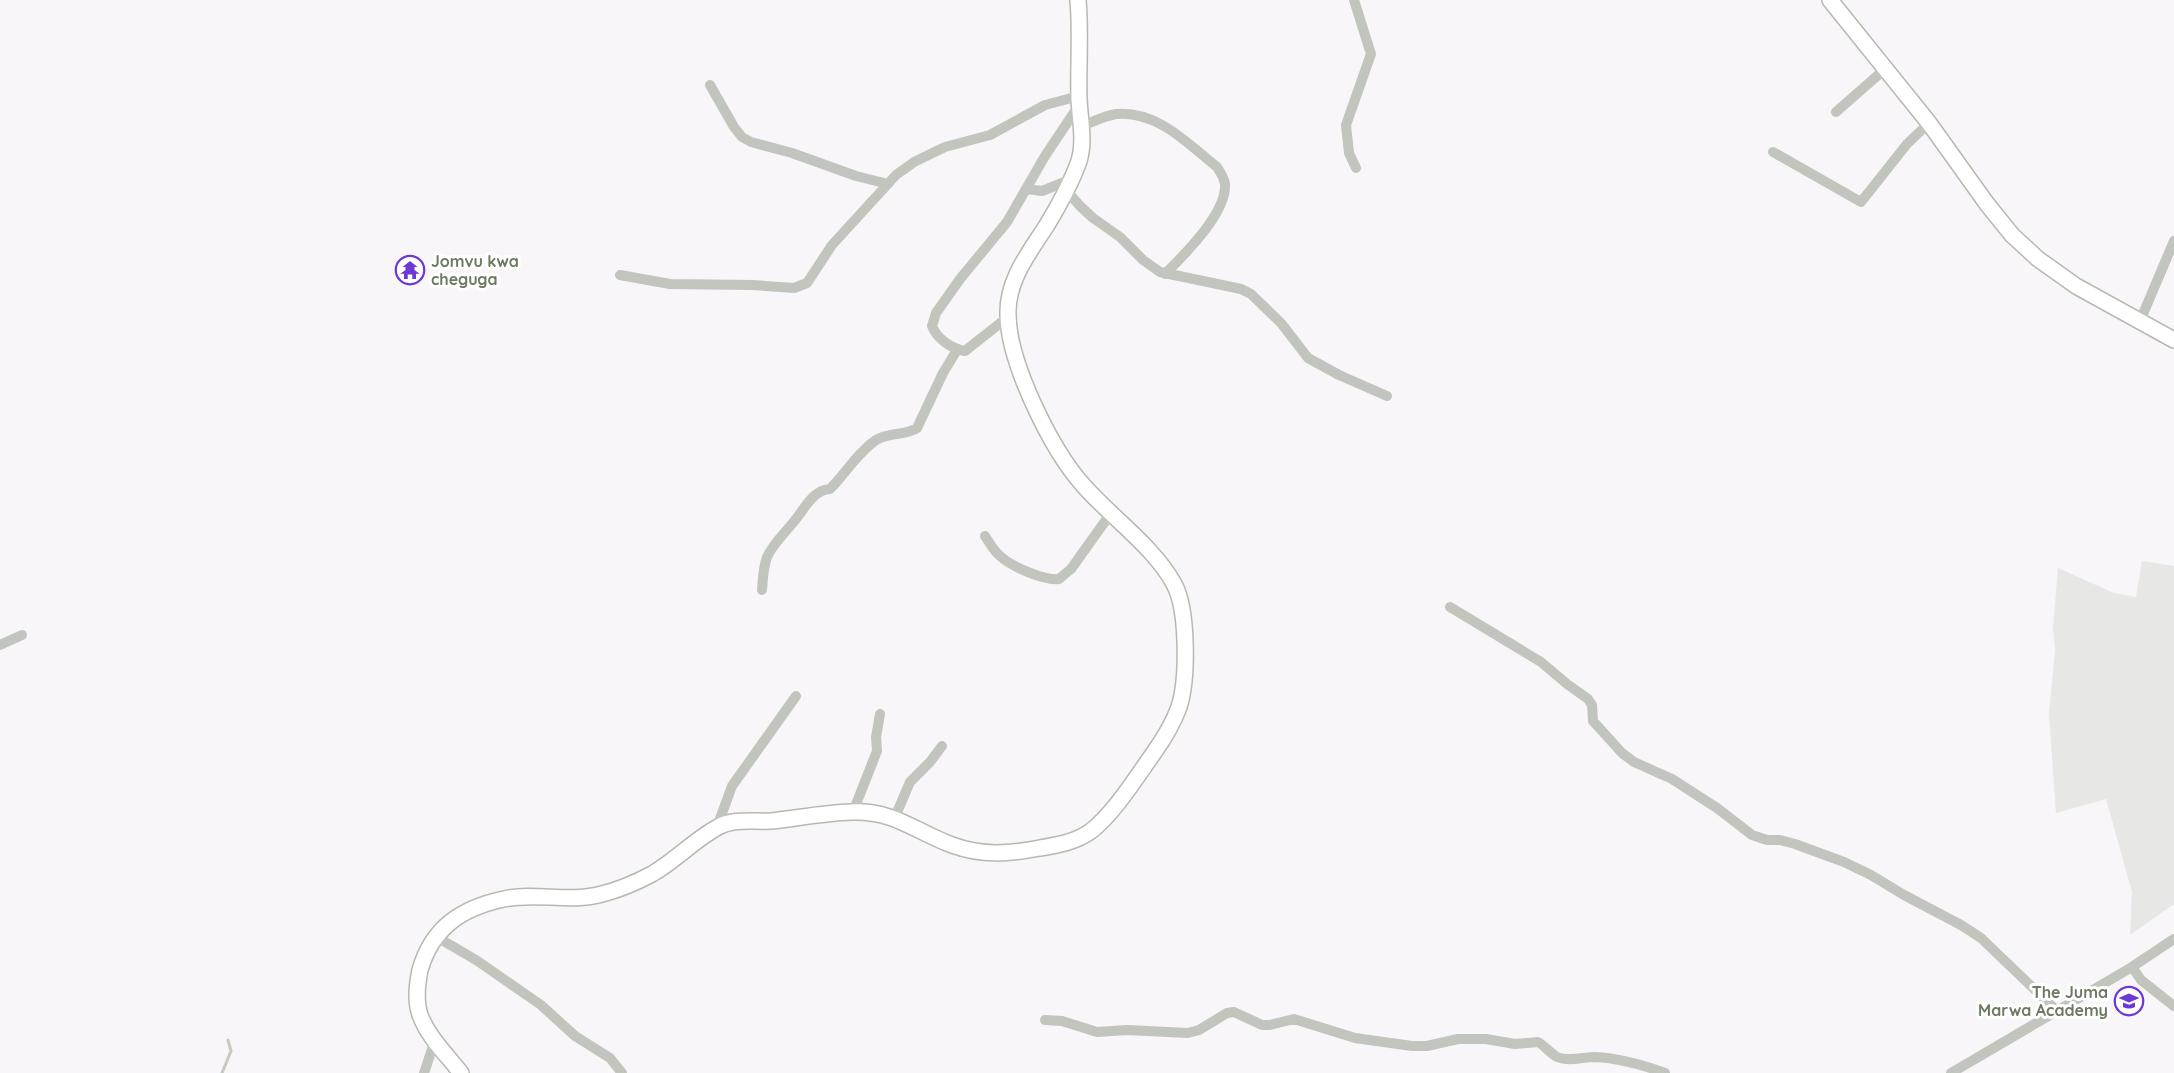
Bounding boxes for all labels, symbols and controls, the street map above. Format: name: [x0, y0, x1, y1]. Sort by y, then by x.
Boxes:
place label: Jomvu kwa cheguga: [431, 251, 519, 289]
temple icon: Jomvu kwa cheguga: [394, 254, 426, 286]
place label: The Juma Marwa Academy: [1978, 982, 2108, 1020]
school or university icon: The Juma Marwa Academy: [2113, 985, 2145, 1017]

